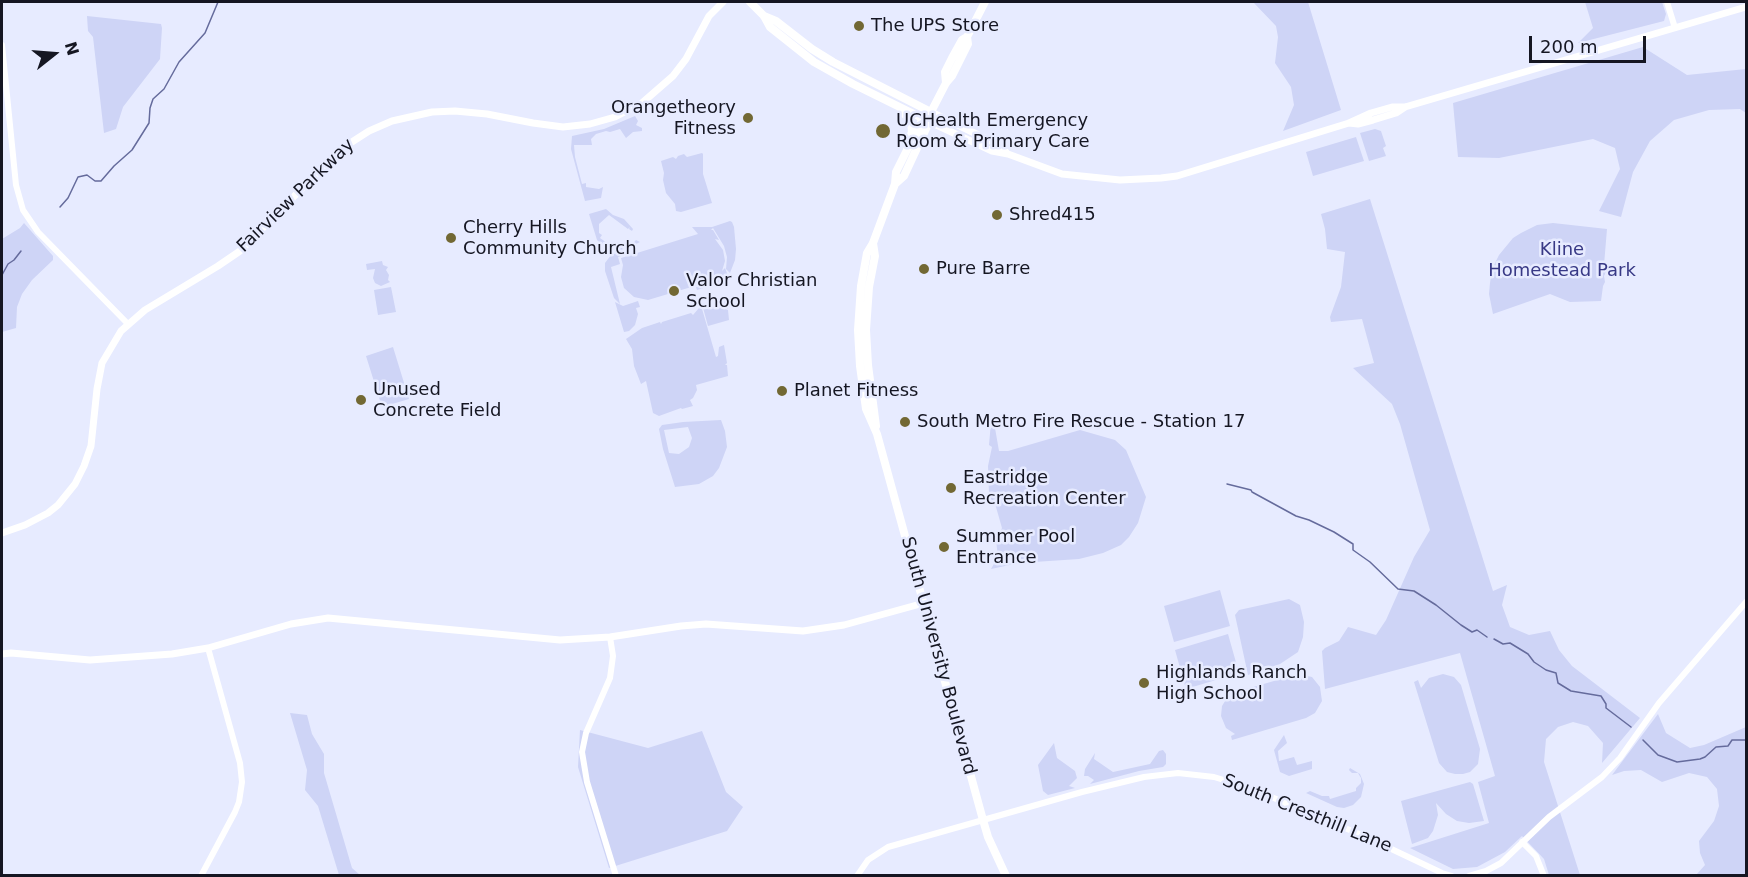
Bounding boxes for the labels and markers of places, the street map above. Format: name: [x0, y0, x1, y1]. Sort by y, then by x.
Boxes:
place label: The UPS Store: [871, 15, 999, 37]
marker: The UPS Store: [852, 19, 866, 33]
place label: Orangetheory Fitness: [611, 97, 736, 140]
place label: UCHealth Emergency Room & Primary Care: [896, 110, 1090, 152]
marker: Orangetheory Fitness: [741, 111, 755, 125]
marker: UCHealth Emergency Room & Primary Care: [874, 122, 892, 140]
place label: Shred415: [1009, 204, 1096, 226]
marker: Shred415: [990, 208, 1004, 222]
place label: Cherry Hills Community Church: [463, 217, 637, 260]
marker: Cherry Hills Community Church: [444, 231, 458, 245]
place label: Pure Barre: [936, 258, 1030, 280]
marker: Pure Barre: [917, 262, 931, 276]
place label: Valor Christian School: [686, 270, 817, 312]
marker: Valor Christian School: [667, 284, 681, 298]
place label: Unused Concrete Field: [373, 379, 501, 422]
place label: Planet Fitness: [794, 380, 918, 402]
marker: Planet Fitness: [775, 384, 789, 398]
marker: Unused Concrete Field: [354, 393, 368, 407]
place label: South Metro Fire Rescue - Station 17: [917, 411, 1245, 433]
marker: South Metro Fire Rescue - Station 17: [898, 415, 912, 429]
place label: Eastridge Recreation Center: [963, 467, 1126, 510]
marker: Eastridge Recreation Center: [944, 481, 958, 495]
place label: Summer Pool Entrance: [956, 526, 1075, 568]
marker: Summer Pool Entrance: [937, 540, 951, 554]
place label: Highlands Ranch High School: [1156, 662, 1307, 704]
marker: Highlands Ranch High School: [1137, 676, 1151, 690]

